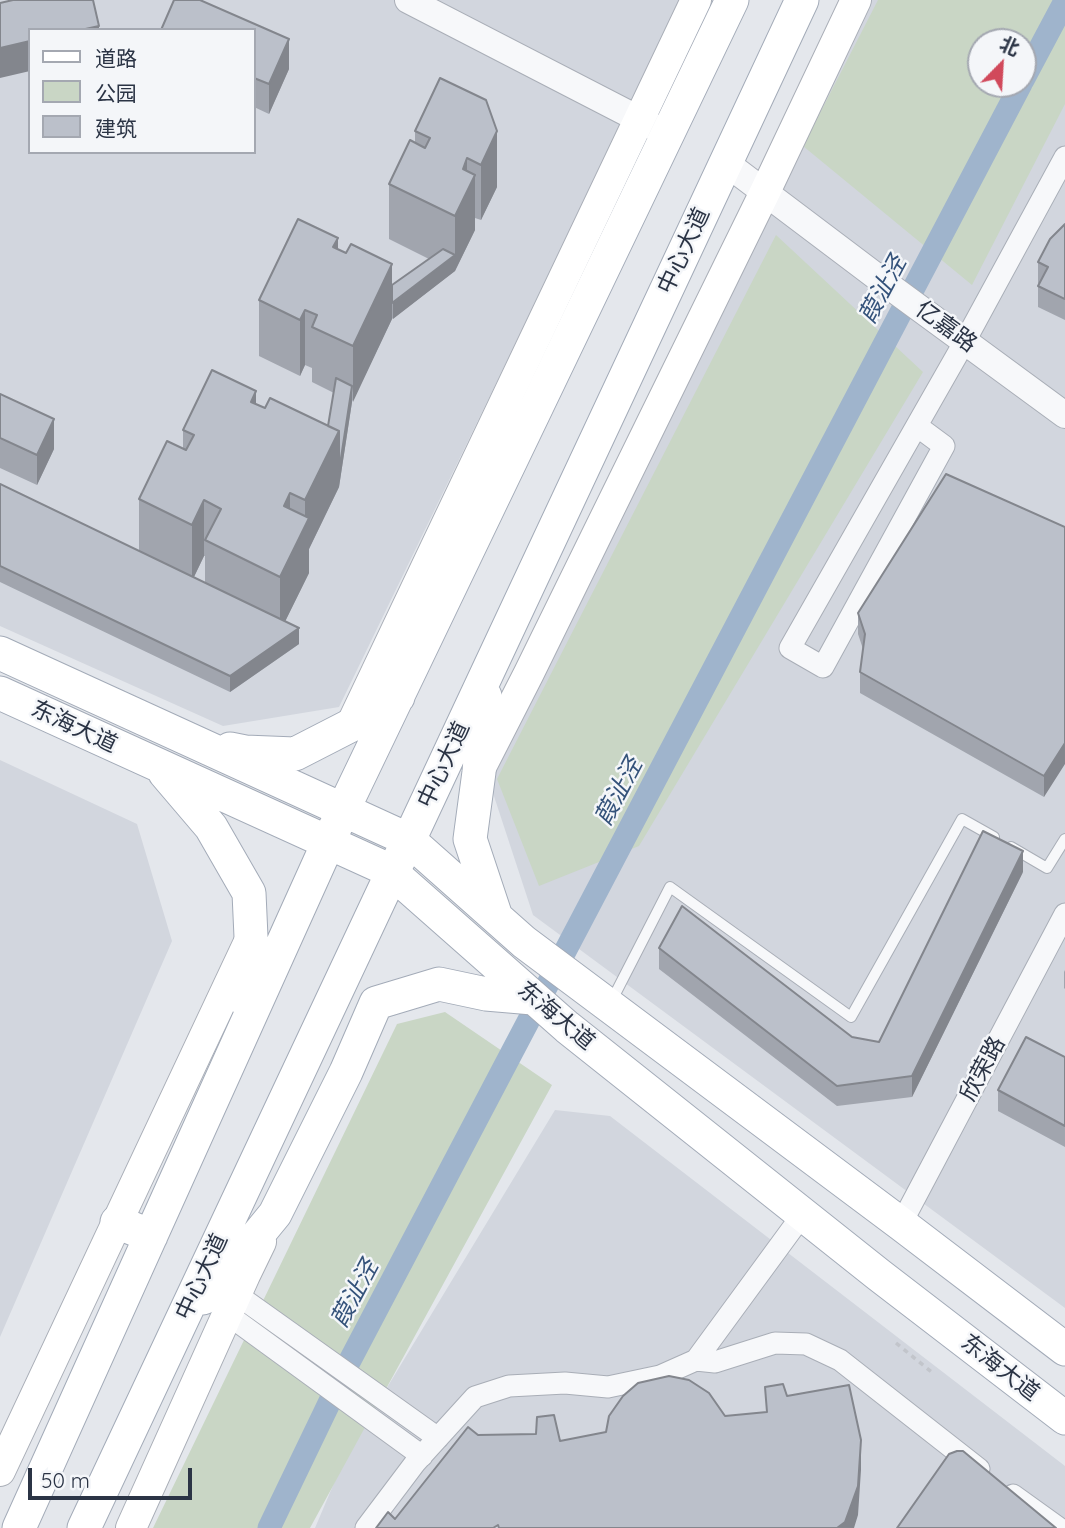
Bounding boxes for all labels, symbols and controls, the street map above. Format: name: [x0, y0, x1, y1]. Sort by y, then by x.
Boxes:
legend: [28, 28, 256, 154]
north arrow: [967, 28, 1037, 98]
text: 北: [996, 31, 1023, 60]
text: 道路: [95, 45, 137, 71]
text: 公园: [95, 80, 137, 106]
text: 建筑: [95, 115, 137, 141]
street label: 中心大道: [652, 203, 716, 299]
water label: 葭沚泾: [853, 251, 913, 329]
street label: 亿嘉路: [910, 296, 982, 358]
street label: 东海大道: [26, 695, 122, 759]
street label: 中心大道: [412, 717, 476, 813]
water label: 葭沚泾: [589, 753, 649, 831]
street label: 东海大道: [512, 976, 600, 1056]
street label: 欣荣路: [955, 1032, 1011, 1106]
street label: 中心大道: [170, 1229, 234, 1325]
water label: 葭沚泾: [325, 1255, 385, 1333]
street label: 东海大道: [955, 1329, 1045, 1407]
scale bar: [32, 1454, 196, 1498]
text: 50 m: [41, 1467, 90, 1493]

